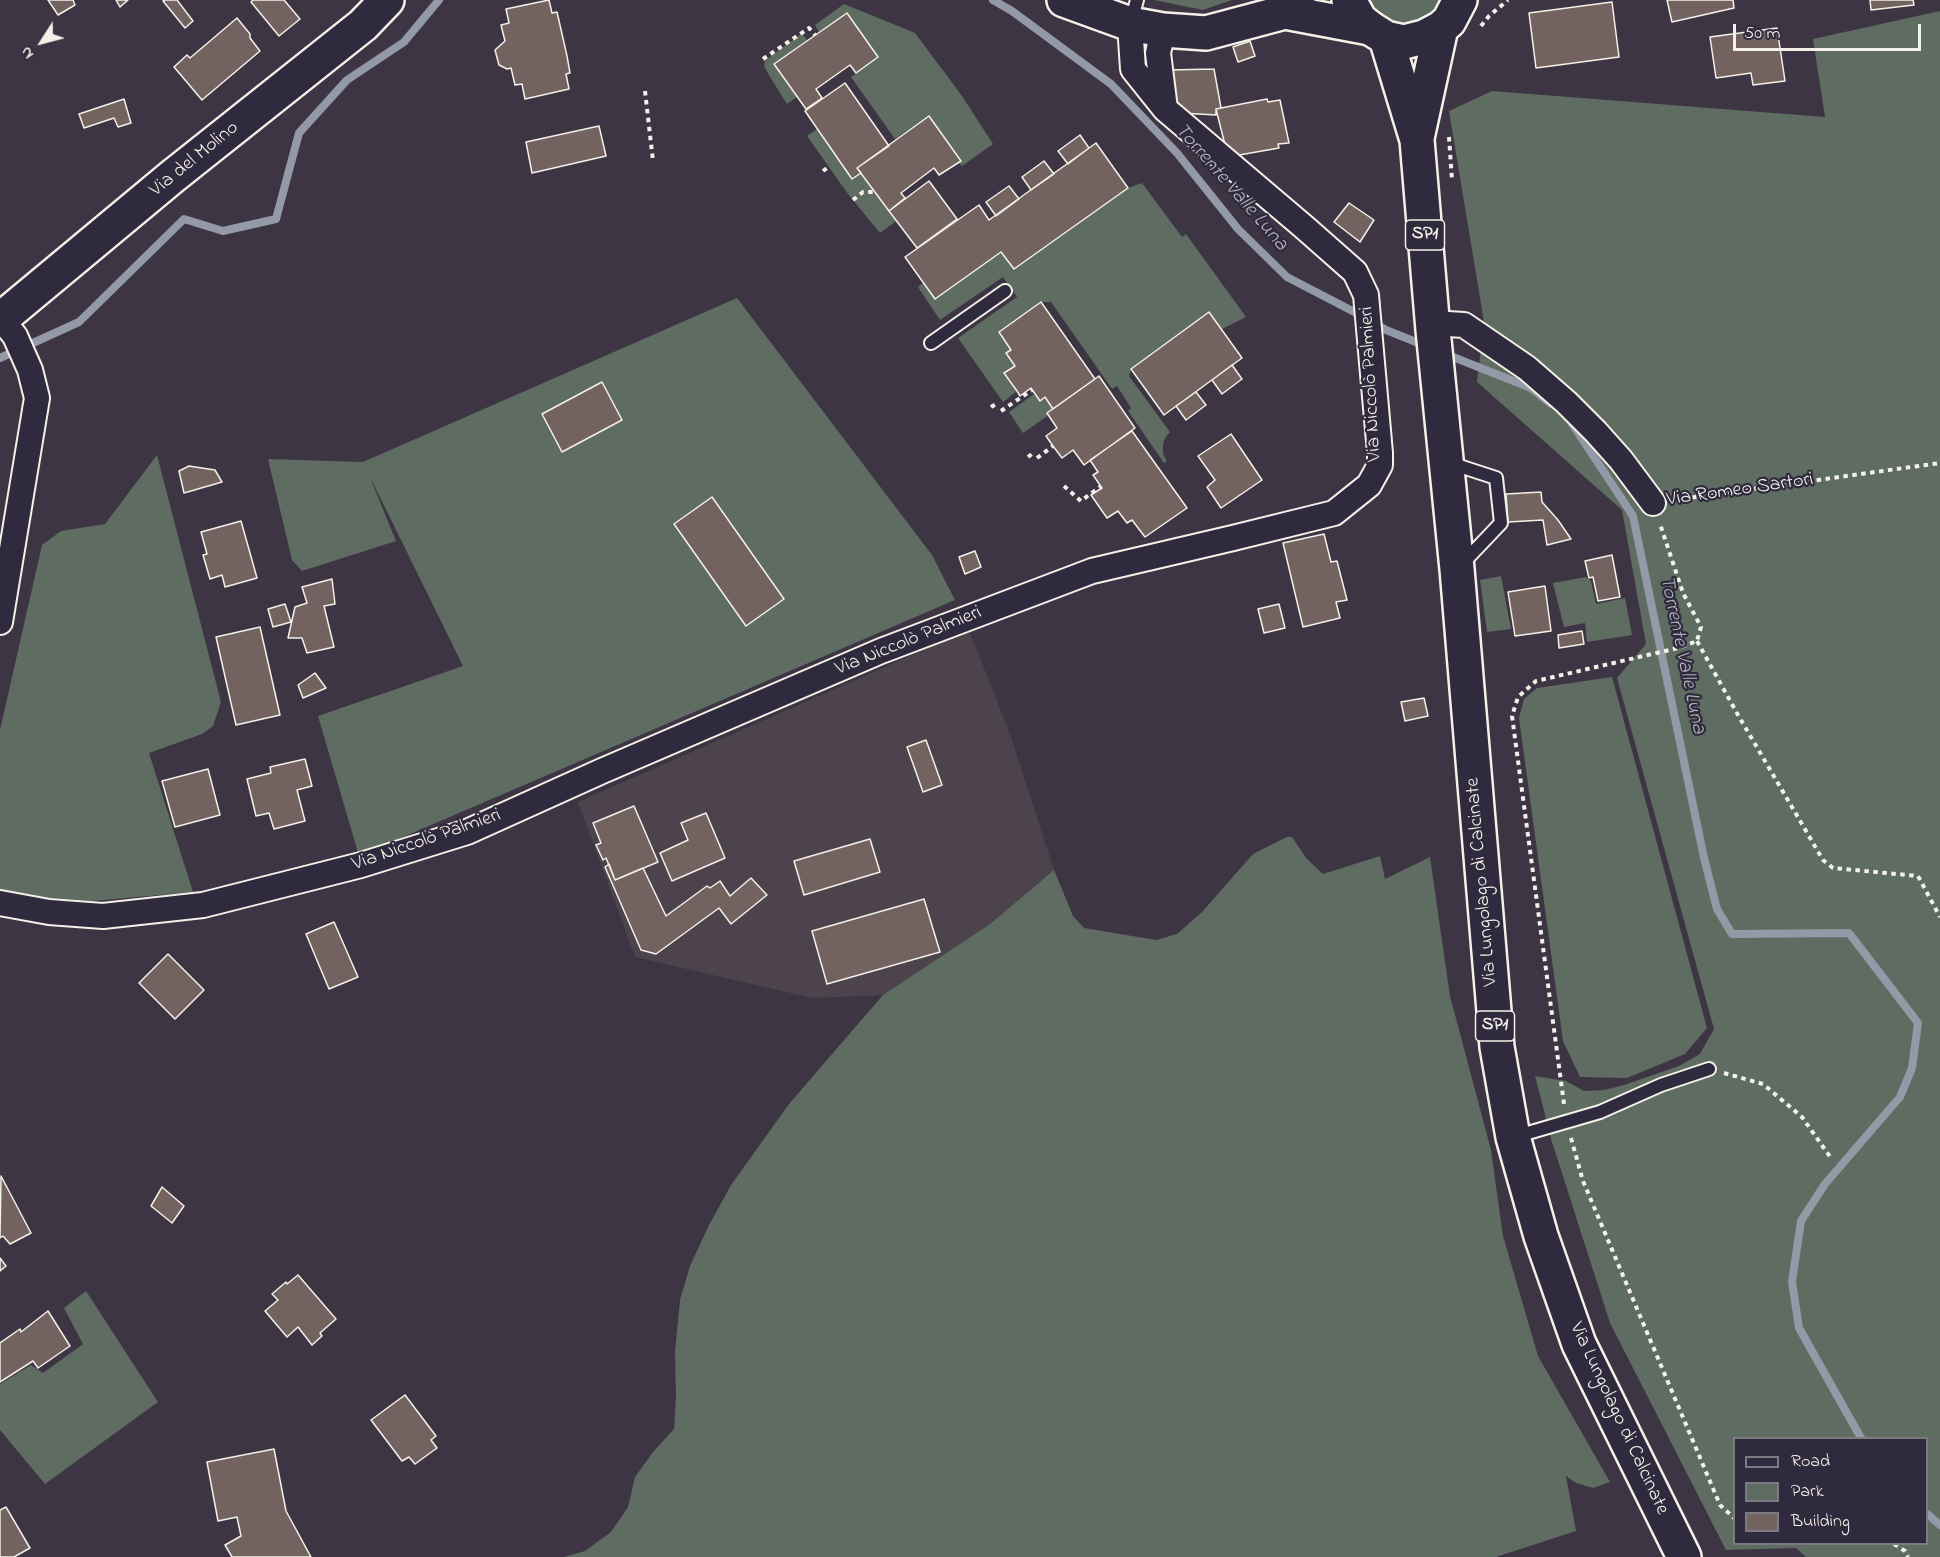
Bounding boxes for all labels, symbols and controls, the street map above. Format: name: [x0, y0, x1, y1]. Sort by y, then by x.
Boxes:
north arrow: [12, 12, 72, 72]
scale bar: [1736, 12, 1924, 50]
text: 50 m: [1744, 21, 1781, 47]
text: N: [15, 41, 40, 64]
street label: Via del Molino: [146, 117, 244, 203]
water label: Torrente Valle Luna: [1168, 119, 1292, 257]
road number: SP1: [1406, 220, 1444, 250]
street label: Via Niccolò Palmieri: [1356, 306, 1388, 462]
street label: Via Romeo Sartori: [1665, 469, 1815, 513]
water label: Torrente Valle Luna: [1652, 574, 1710, 736]
street label: Via Niccolò Palmieri: [832, 602, 986, 682]
street label: Via Lungolago di Calcinate: [1462, 777, 1504, 987]
street label: Via Niccolò Palmieri: [350, 804, 504, 878]
road number: SP1: [1476, 1011, 1514, 1041]
street label: Via Lungolago di Calcinate: [1563, 1319, 1673, 1519]
legend: [1733, 1437, 1928, 1545]
text: Road: [1791, 1449, 1830, 1475]
text: Park: [1791, 1479, 1824, 1505]
text: Building: [1791, 1509, 1850, 1535]

